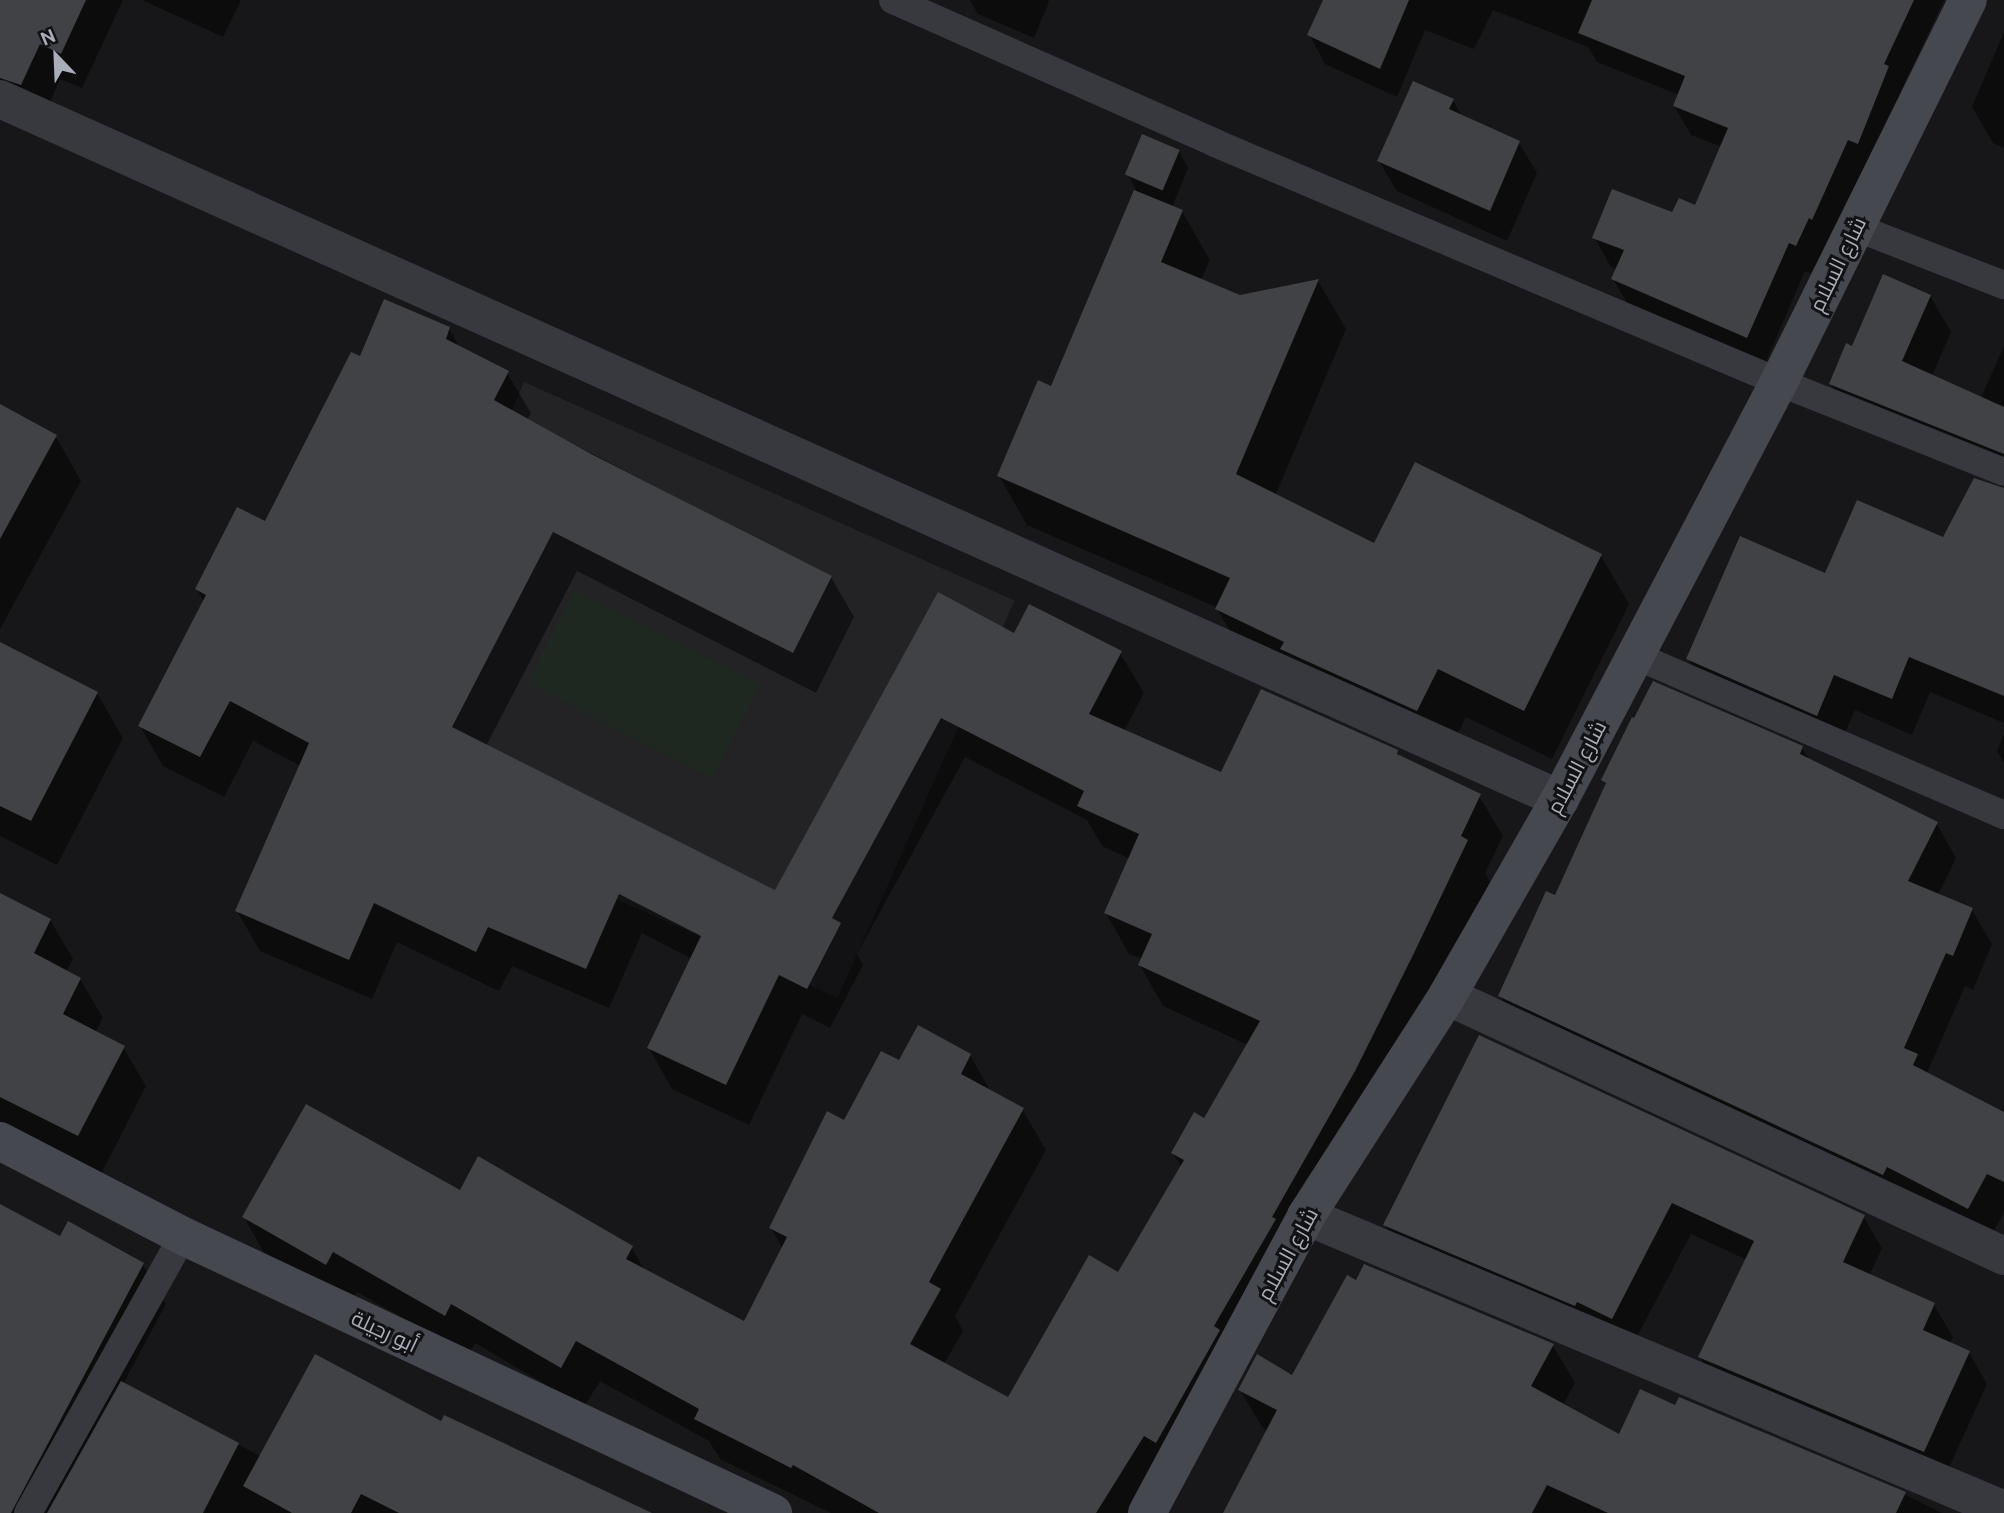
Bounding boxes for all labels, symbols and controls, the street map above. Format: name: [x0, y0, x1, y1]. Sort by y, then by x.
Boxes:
north arrow: [21, 21, 91, 91]
text: N: [37, 24, 59, 50]
street label: شارع السلام: [1803, 213, 1871, 315]
street label: شارع السلام: [1541, 716, 1611, 818]
street label: شارع السلام: [1251, 1203, 1323, 1305]
street label: أبو رجيلة: [348, 1305, 422, 1357]

